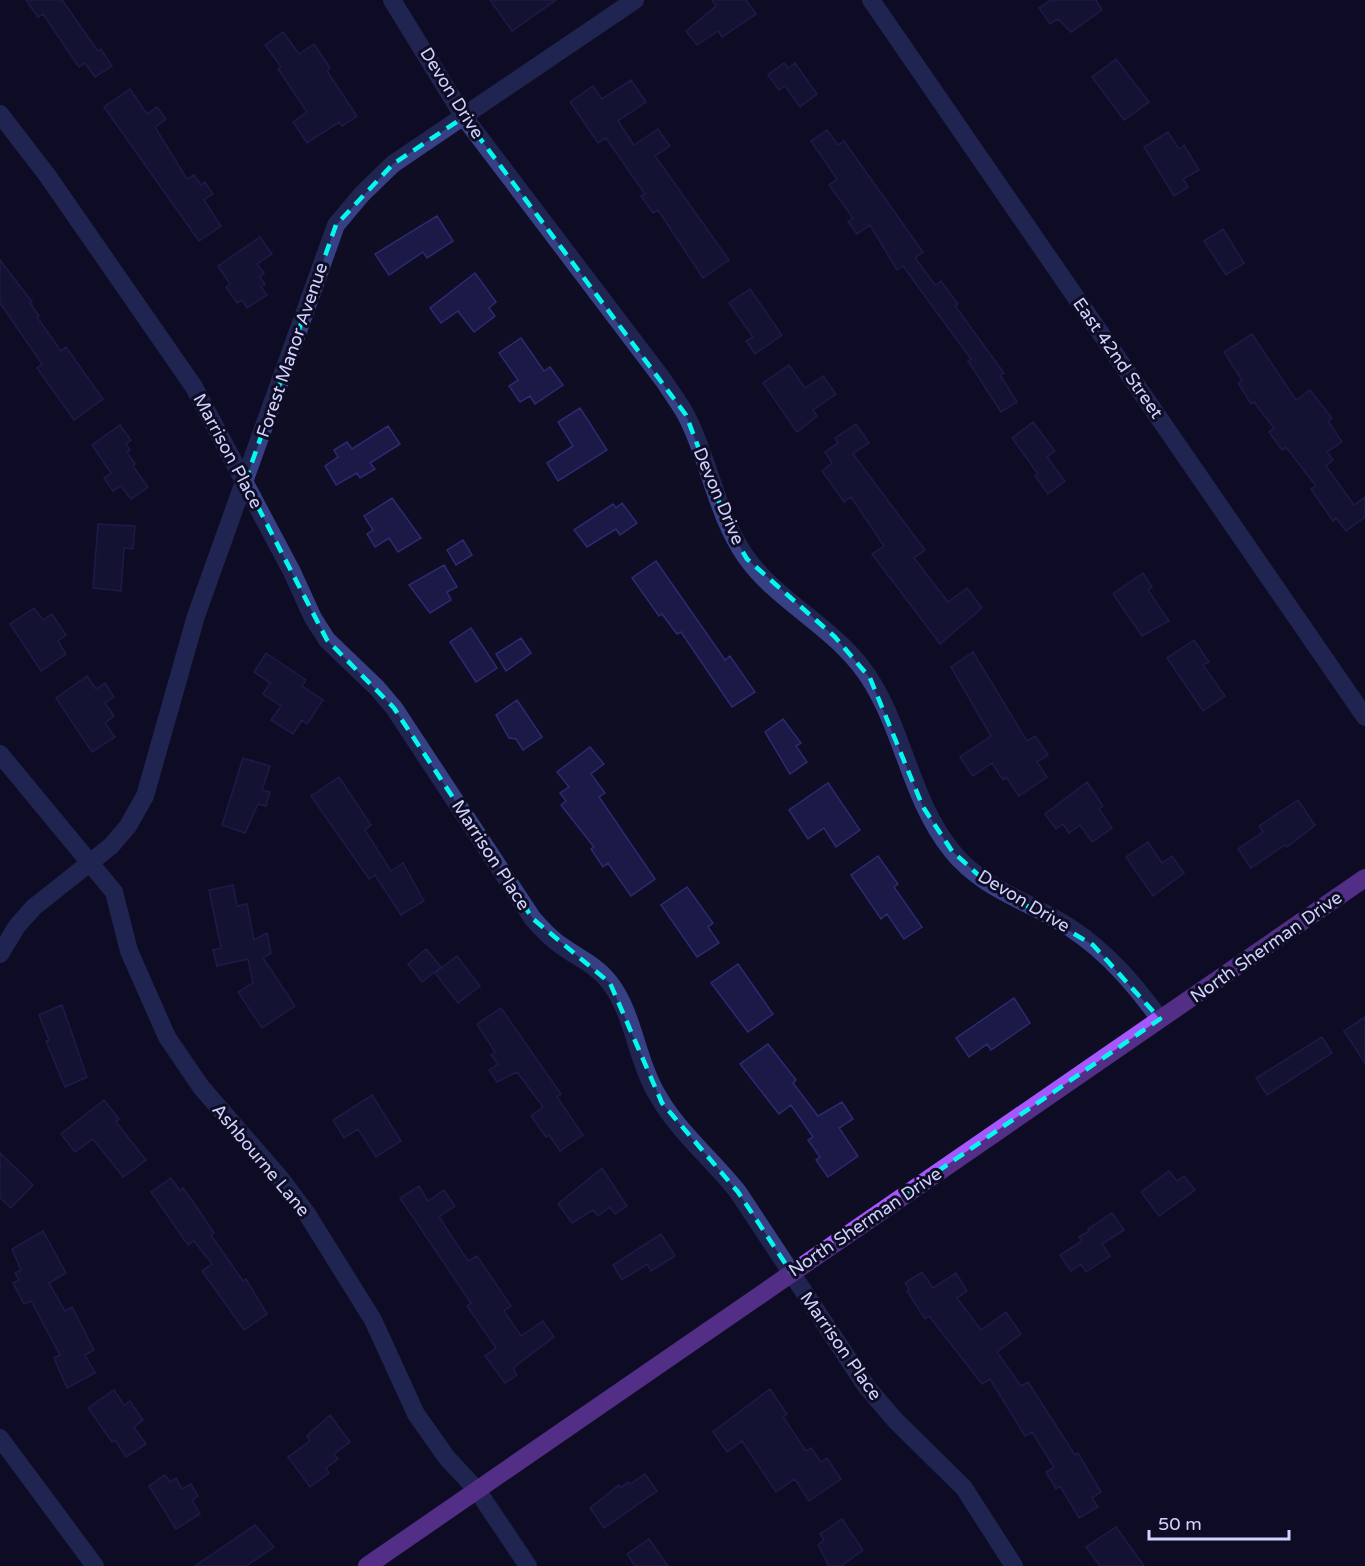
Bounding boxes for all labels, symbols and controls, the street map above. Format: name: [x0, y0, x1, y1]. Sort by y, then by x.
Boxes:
street label: Devon Drive: [415, 43, 489, 143]
street label: Forest Manor Avenue: [252, 260, 332, 440]
street label: East 42nd Street: [1068, 293, 1168, 423]
street label: Marrison Place: [188, 390, 268, 512]
street label: Devon Drive: [689, 444, 749, 548]
street label: Marrison Place: [447, 796, 535, 914]
street label: Devon Drive: [974, 865, 1074, 937]
street label: North Sherman Drive: [1186, 886, 1346, 1008]
street label: Ashbourne Lane: [207, 1099, 315, 1221]
street label: North Sherman Drive: [784, 1163, 946, 1281]
street label: Marrison Place: [795, 1288, 887, 1404]
scale bar: [1149, 1503, 1288, 1541]
text: 50 m: [1158, 1513, 1202, 1535]

